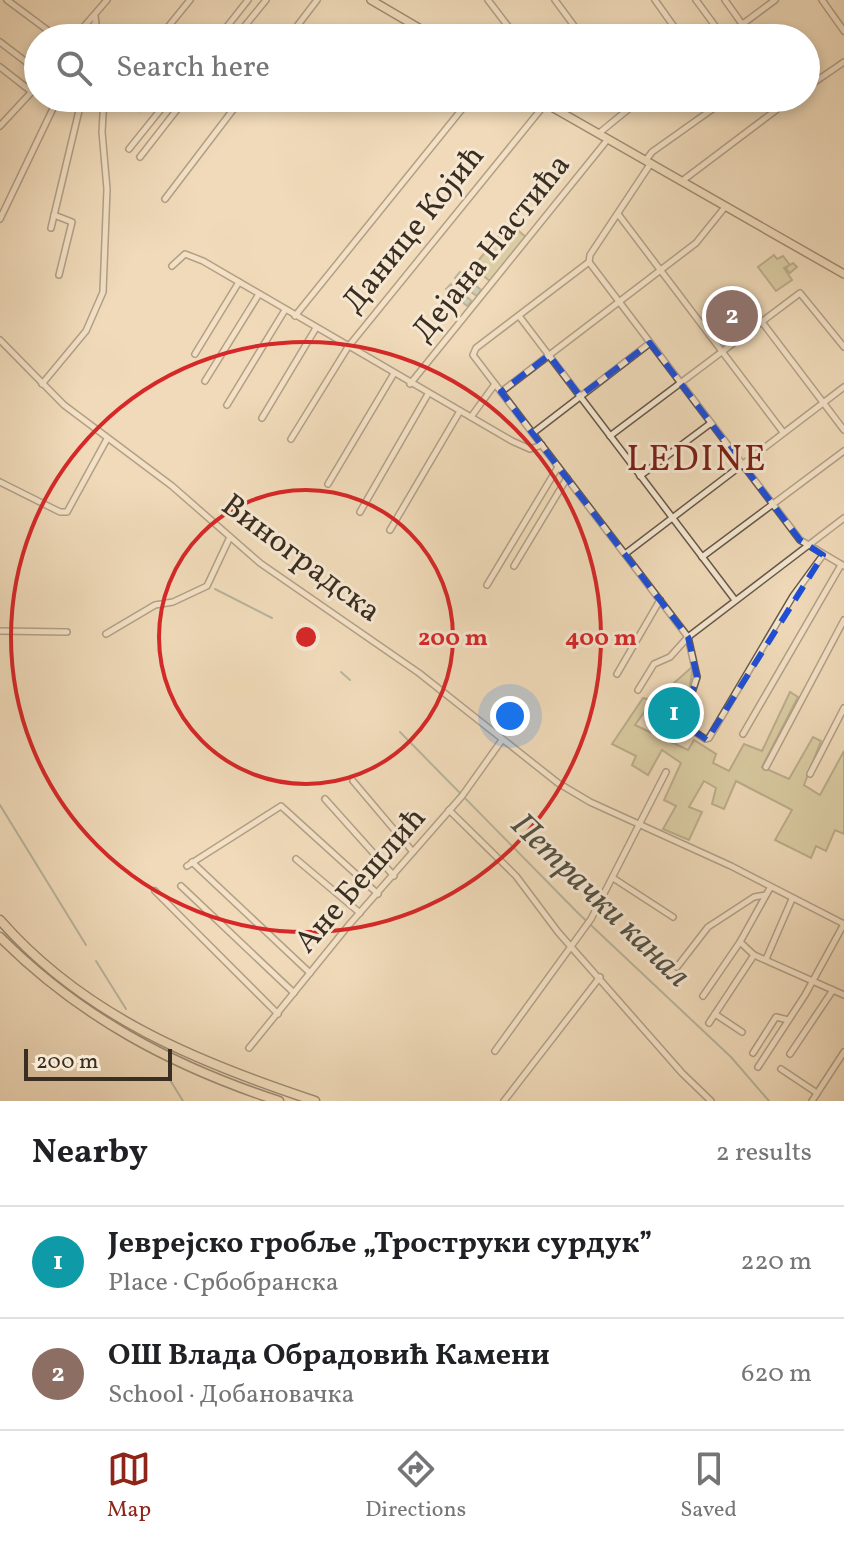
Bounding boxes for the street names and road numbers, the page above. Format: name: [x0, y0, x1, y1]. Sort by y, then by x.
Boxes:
street label: Данице Којић: [333, 137, 496, 323]
street label: Дејана Настића: [403, 146, 582, 352]
street label: Виноградска: [211, 485, 389, 634]
street label: Ане Бешлић: [285, 798, 437, 964]

